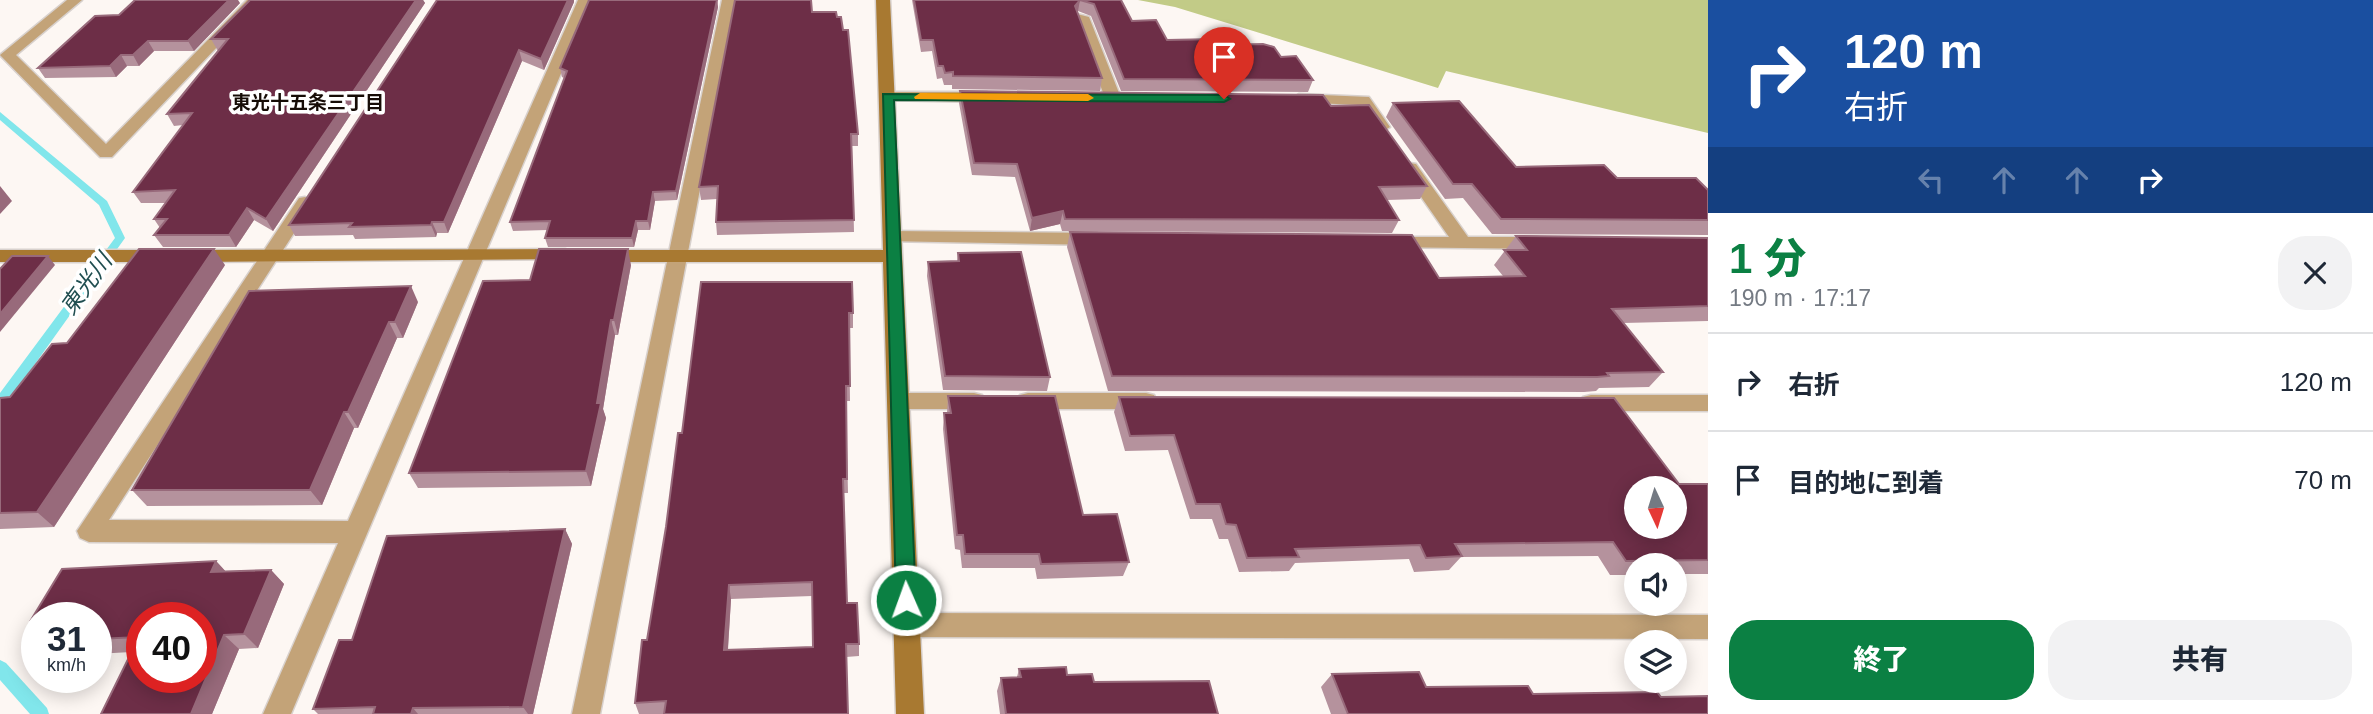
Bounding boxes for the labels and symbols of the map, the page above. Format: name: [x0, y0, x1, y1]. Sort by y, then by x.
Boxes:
pin: [1194, 27, 1254, 99]
district label: 東光十五条三丁目: [232, 92, 384, 113]
water label: 東光川: [55, 246, 119, 320]
north arrow: [1624, 476, 1687, 539]
position arrow: [869, 563, 943, 637]
speed limit sign: 40: [126, 602, 217, 693]

